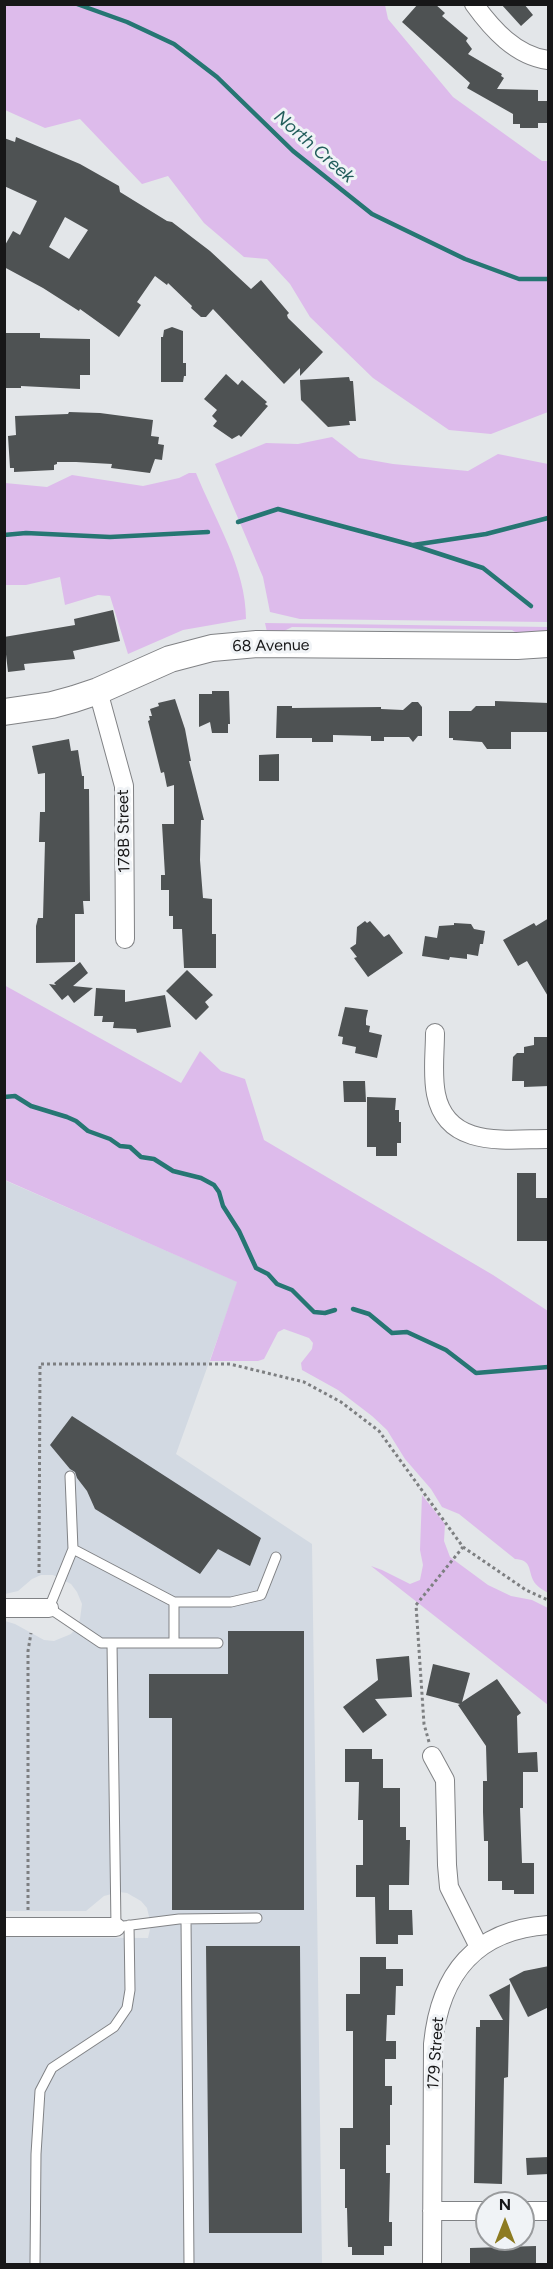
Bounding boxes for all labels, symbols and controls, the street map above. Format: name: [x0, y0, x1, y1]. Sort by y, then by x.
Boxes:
water label: North Creek: [269, 106, 359, 188]
street label: 68 Avenue: [232, 636, 310, 656]
street label: 178B Street: [114, 789, 134, 873]
street label: 179 Street: [424, 2016, 448, 2090]
north arrow: [475, 2191, 535, 2251]
text: N: [499, 2195, 511, 2214]

